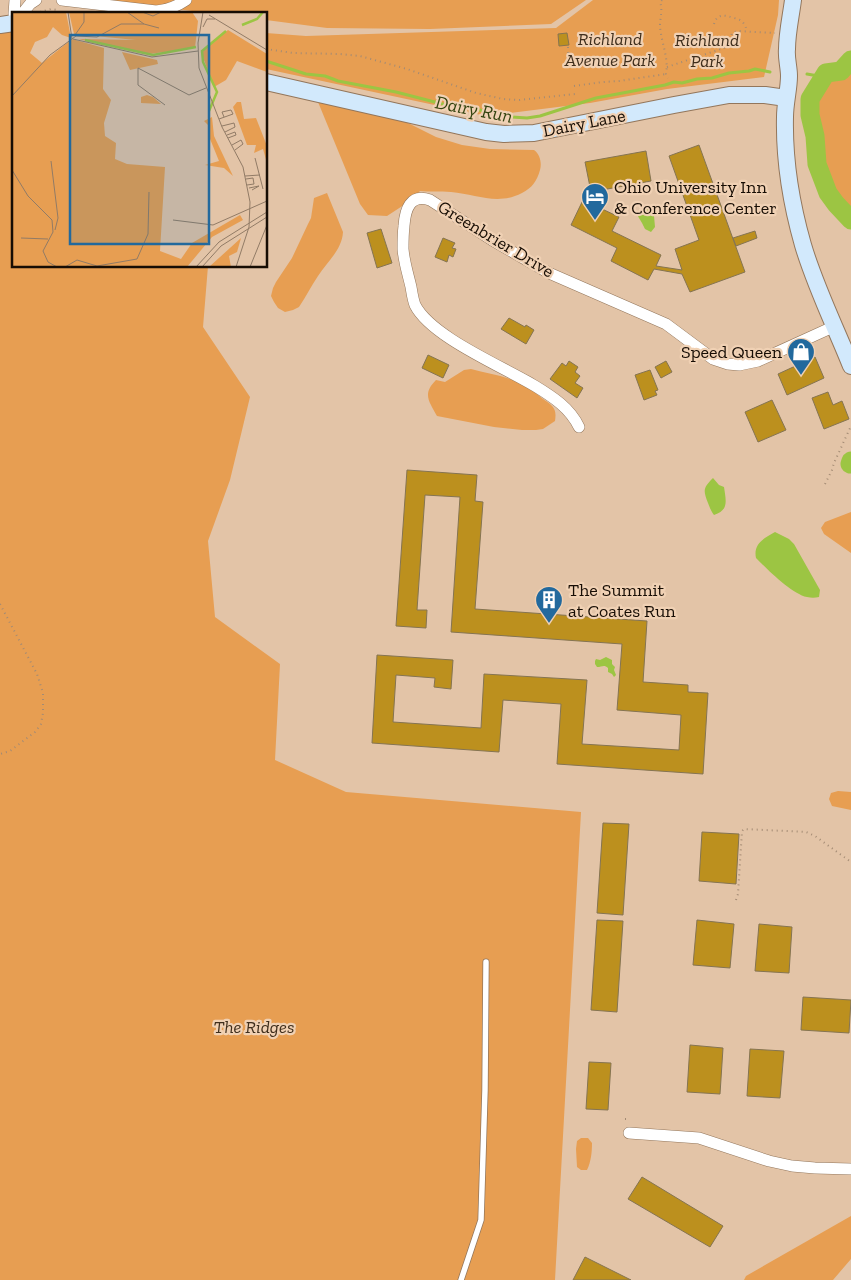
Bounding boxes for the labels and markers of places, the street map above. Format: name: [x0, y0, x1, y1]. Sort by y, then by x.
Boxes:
place label: Ohio University Inn & Conference Center: [614, 176, 777, 219]
hotel icon: Ohio University Inn & Conference Center: [580, 182, 610, 221]
shop icon: Speed Queen: [786, 337, 816, 376]
place label: Speed Queen: [681, 341, 783, 363]
place label: The Summit at Coates Run: [568, 579, 676, 622]
building icon: The Summit at Coates Run: [534, 585, 564, 624]

